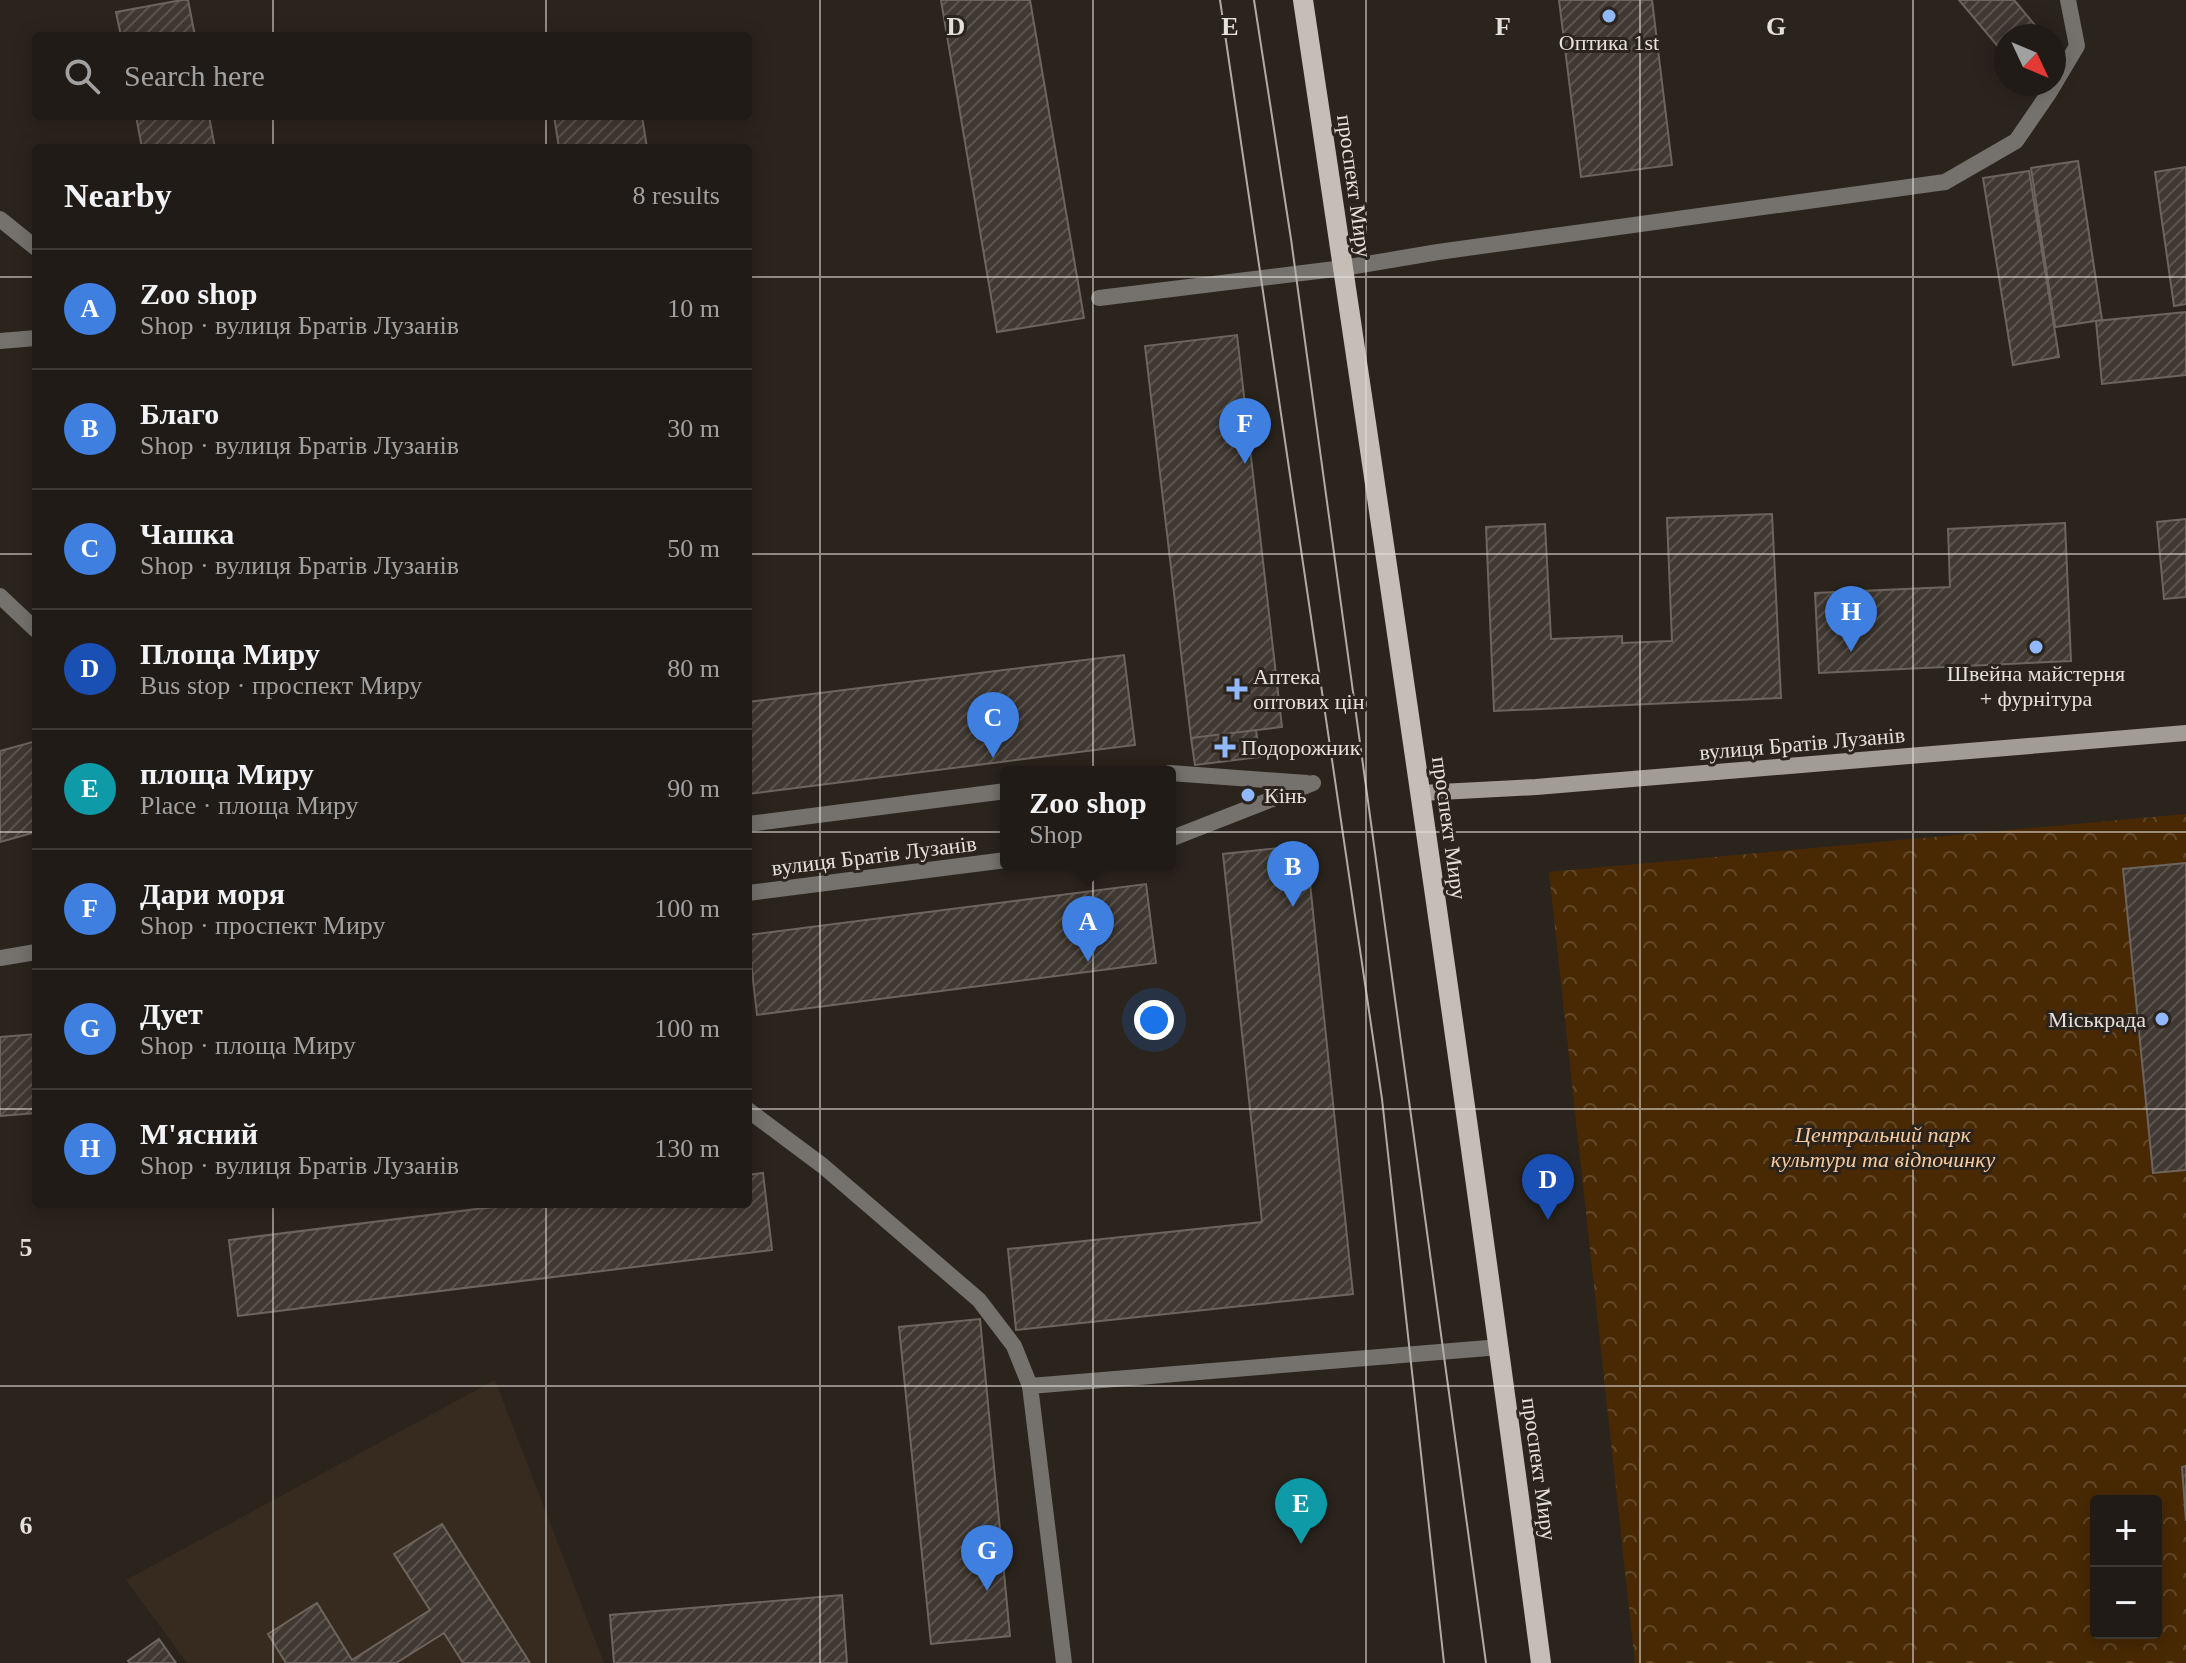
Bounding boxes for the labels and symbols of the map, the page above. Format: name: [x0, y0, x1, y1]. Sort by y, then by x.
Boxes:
marker: Оптика 1st: [1600, 7, 1618, 25]
text: D: [947, 12, 965, 41]
text: E: [1221, 12, 1239, 41]
text: F: [1495, 12, 1511, 41]
text: G: [1766, 12, 1786, 41]
north arrow: [1994, 24, 2066, 96]
place label: Оптика 1st: [1559, 30, 1659, 55]
street label: проспект Миру: [1332, 113, 1377, 259]
pin: F: [1219, 398, 1271, 464]
pin: H: [1825, 586, 1877, 652]
marker: Швейна майстерня + фурнітура: [2027, 638, 2045, 656]
place label: Швейна майстерня + фурнітура: [1947, 661, 2125, 711]
place label: Аптека оптових цін: [1253, 664, 1365, 714]
marker: Аптека оптових цін: [1228, 680, 1246, 698]
pin: C: [967, 692, 1019, 758]
street label: вулиця Братів Лузанів: [1698, 722, 1906, 765]
place label: Подорожник: [1241, 735, 1361, 760]
marker: Подорожник: [1216, 738, 1234, 756]
street label: проспект Миру: [1427, 755, 1472, 901]
place label: Кінь: [1264, 783, 1307, 808]
marker: Кінь: [1239, 786, 1257, 804]
street label: вулиця Братів Лузанів: [770, 831, 978, 880]
pin: B: [1267, 841, 1319, 907]
pin: A: [1062, 896, 1114, 962]
your location: [1134, 1000, 1174, 1040]
place label: Міськрада: [2048, 1007, 2146, 1032]
marker: Міськрада: [2153, 1010, 2171, 1028]
park label: Центральний парк культури та відпочинку: [1771, 1122, 1995, 1172]
pin: D: [1522, 1154, 1574, 1220]
text: 5: [20, 1233, 33, 1262]
street label: проспект Миру: [1517, 1396, 1562, 1542]
pin: E: [1275, 1478, 1327, 1544]
text: 6: [20, 1511, 33, 1540]
pin: G: [961, 1525, 1013, 1591]

